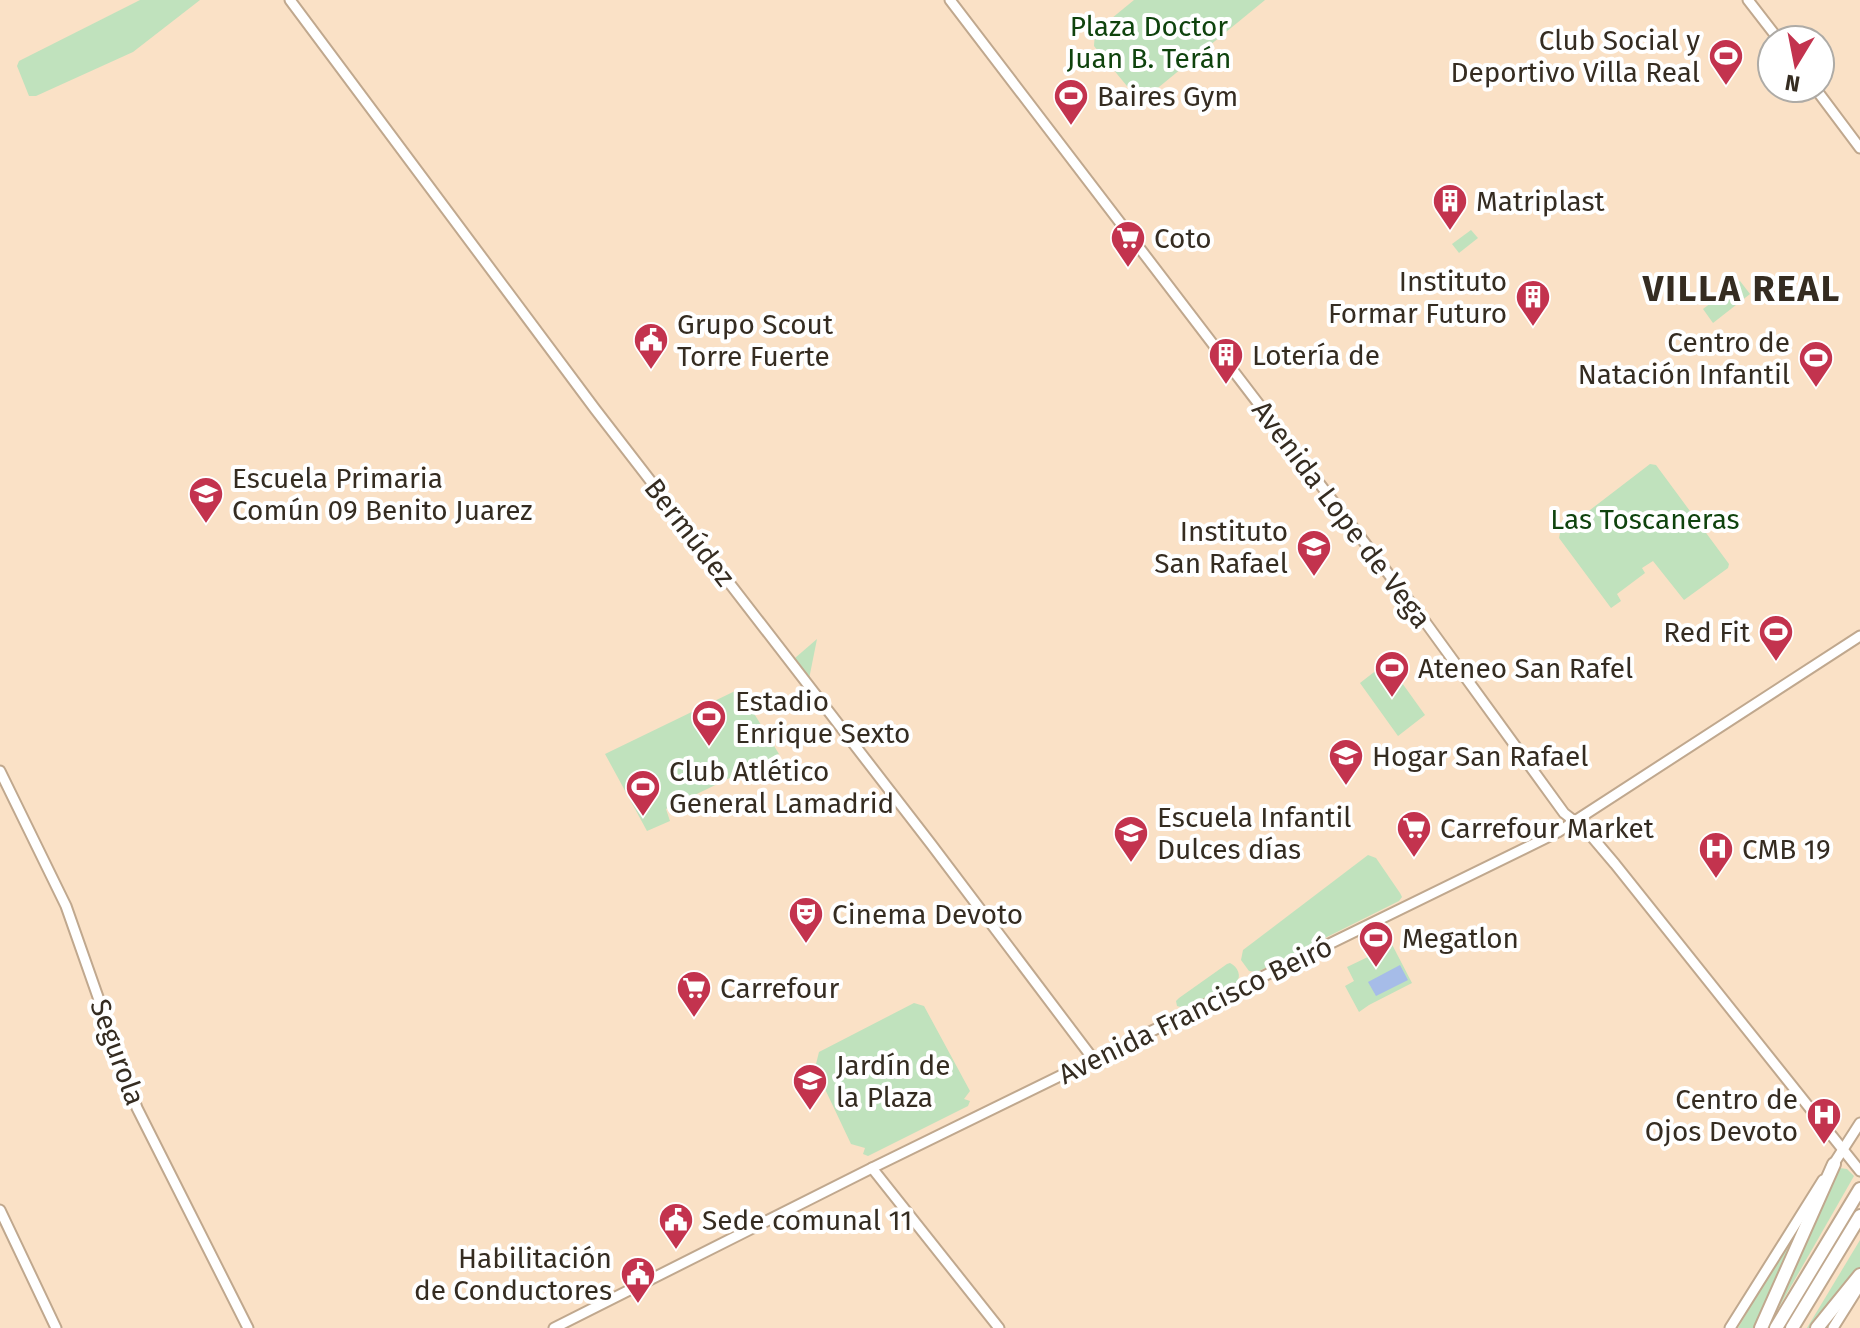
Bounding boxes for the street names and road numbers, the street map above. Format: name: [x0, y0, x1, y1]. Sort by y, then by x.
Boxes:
street label: Avenida Lope de Vega: [1245, 394, 1438, 635]
street label: Bermúdez: [637, 472, 742, 593]
street label: Avenida Francisco Beiró: [1053, 930, 1337, 1091]
street label: Segurola: [83, 995, 152, 1110]

